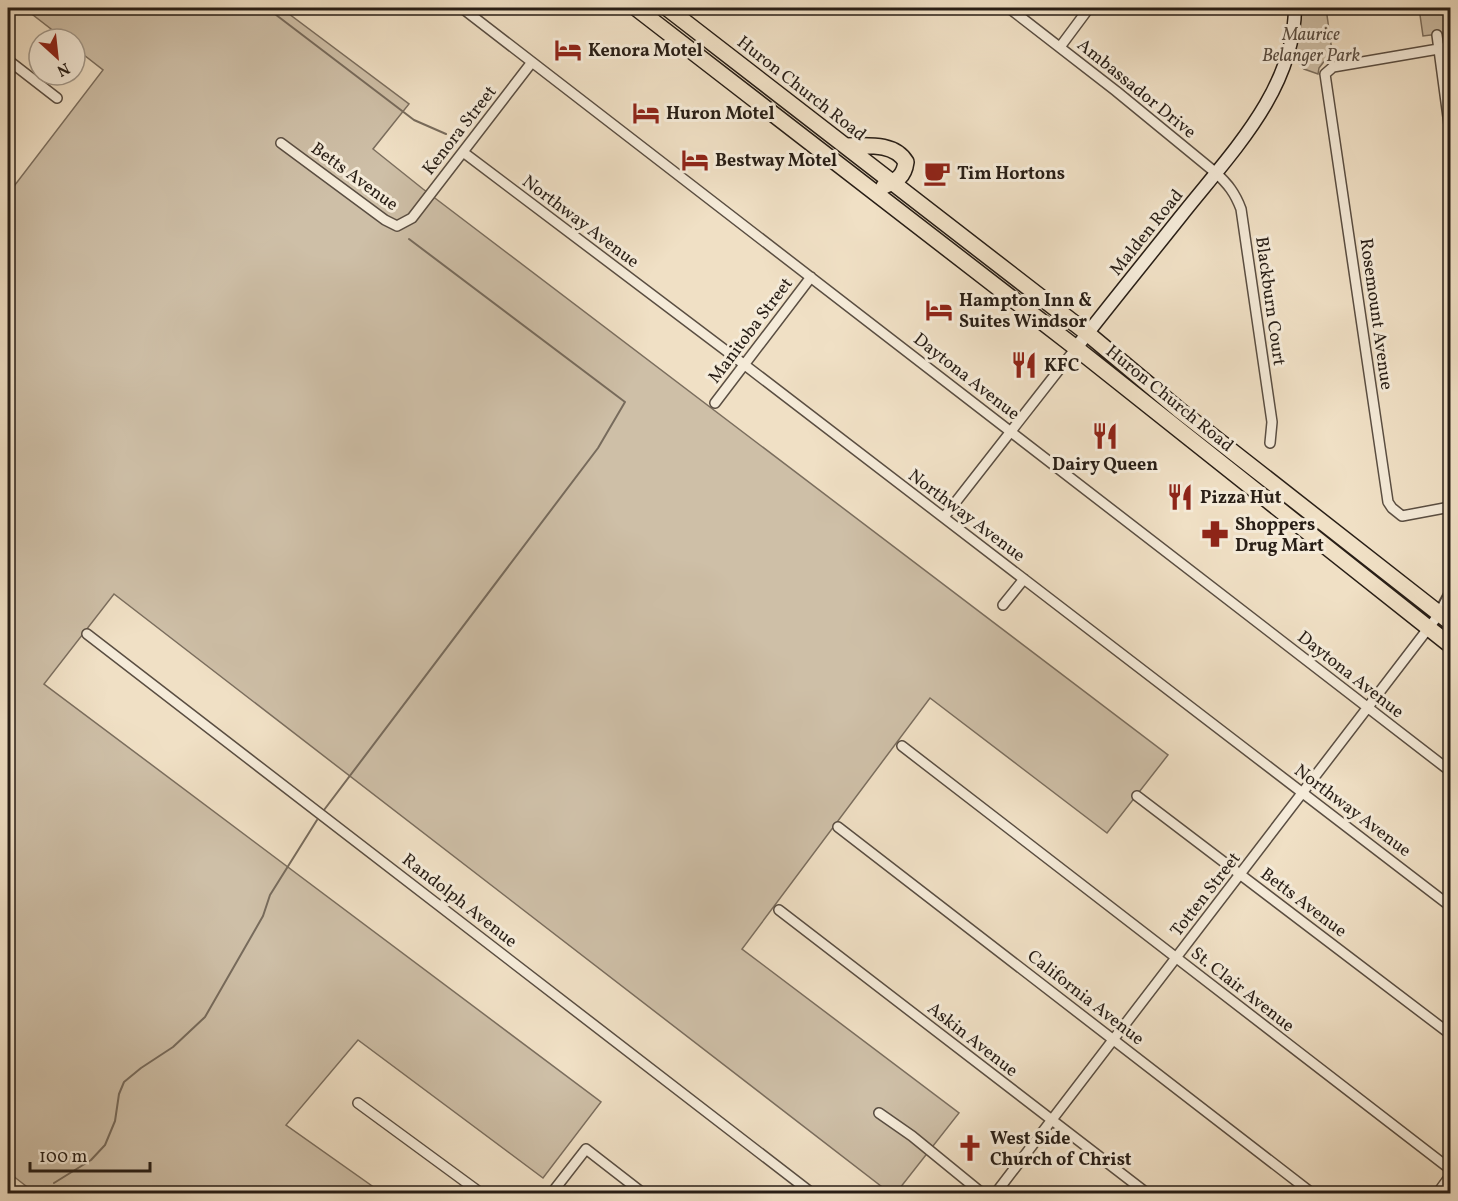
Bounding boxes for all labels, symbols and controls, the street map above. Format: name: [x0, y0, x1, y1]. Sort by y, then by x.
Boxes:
park label: Maurice Belanger Park: [1262, 23, 1360, 69]
north arrow: [27, 27, 87, 87]
street label: Huron Church Road: [731, 31, 871, 148]
street label: Ambassador Drive: [1071, 33, 1201, 145]
hotel icon: Kenora Motel: [553, 35, 583, 65]
place label: Kenora Motel: [588, 39, 703, 64]
text: N: [52, 56, 73, 81]
street label: Kenora Street: [417, 81, 503, 181]
hotel icon: Huron Motel: [631, 98, 661, 128]
place label: Huron Motel: [666, 102, 775, 127]
street label: Betts Avenue: [305, 137, 403, 217]
hotel icon: Bestway Motel: [680, 145, 710, 175]
place label: Bestway Motel: [715, 149, 837, 174]
cafe icon: Tim Hortons: [922, 158, 952, 188]
place label: Tim Hortons: [957, 162, 1065, 187]
street label: Northway Avenue: [516, 170, 644, 275]
street label: Malden Road: [1104, 184, 1190, 282]
street label: Blackburn Court: [1248, 235, 1291, 367]
street label: Rosemount Avenue: [1352, 237, 1399, 392]
street label: Manitoba Street: [703, 273, 799, 389]
place label: Hampton Inn & Suites Windsor: [959, 289, 1092, 335]
hotel icon: Hampton Inn & Suites Windsor: [924, 295, 954, 325]
street label: Daytona Avenue: [907, 328, 1025, 427]
street label: Huron Church Road: [1100, 340, 1238, 459]
restaurant icon: KFC: [1009, 350, 1039, 380]
place label: KFC: [1044, 354, 1079, 379]
restaurant icon: Dairy Queen: [1090, 421, 1120, 451]
place label: Dairy Queen: [1052, 453, 1158, 478]
street label: Northway Avenue: [902, 464, 1030, 569]
restaurant icon: Pizza Hut: [1165, 482, 1195, 512]
place label: Pizza Hut: [1200, 486, 1282, 511]
place label: Shoppers Drug Mart: [1235, 513, 1324, 559]
pharmacy icon: Shoppers Drug Mart: [1200, 519, 1230, 549]
street label: Daytona Avenue: [1291, 626, 1409, 725]
street label: Northway Avenue: [1288, 759, 1416, 864]
street label: Totten Street: [1165, 847, 1247, 942]
street label: Randolph Avenue: [396, 848, 522, 954]
street label: Betts Avenue: [1255, 862, 1352, 944]
street label: St. Clair Avenue: [1185, 942, 1299, 1039]
street label: California Avenue: [1021, 944, 1149, 1052]
street label: Askin Avenue: [922, 997, 1023, 1084]
place label: West Side Church of Christ: [990, 1127, 1132, 1173]
church icon: West Side Church of Christ: [955, 1133, 985, 1163]
scale bar: [30, 1135, 150, 1173]
text: 100 m: [39, 1145, 88, 1170]

